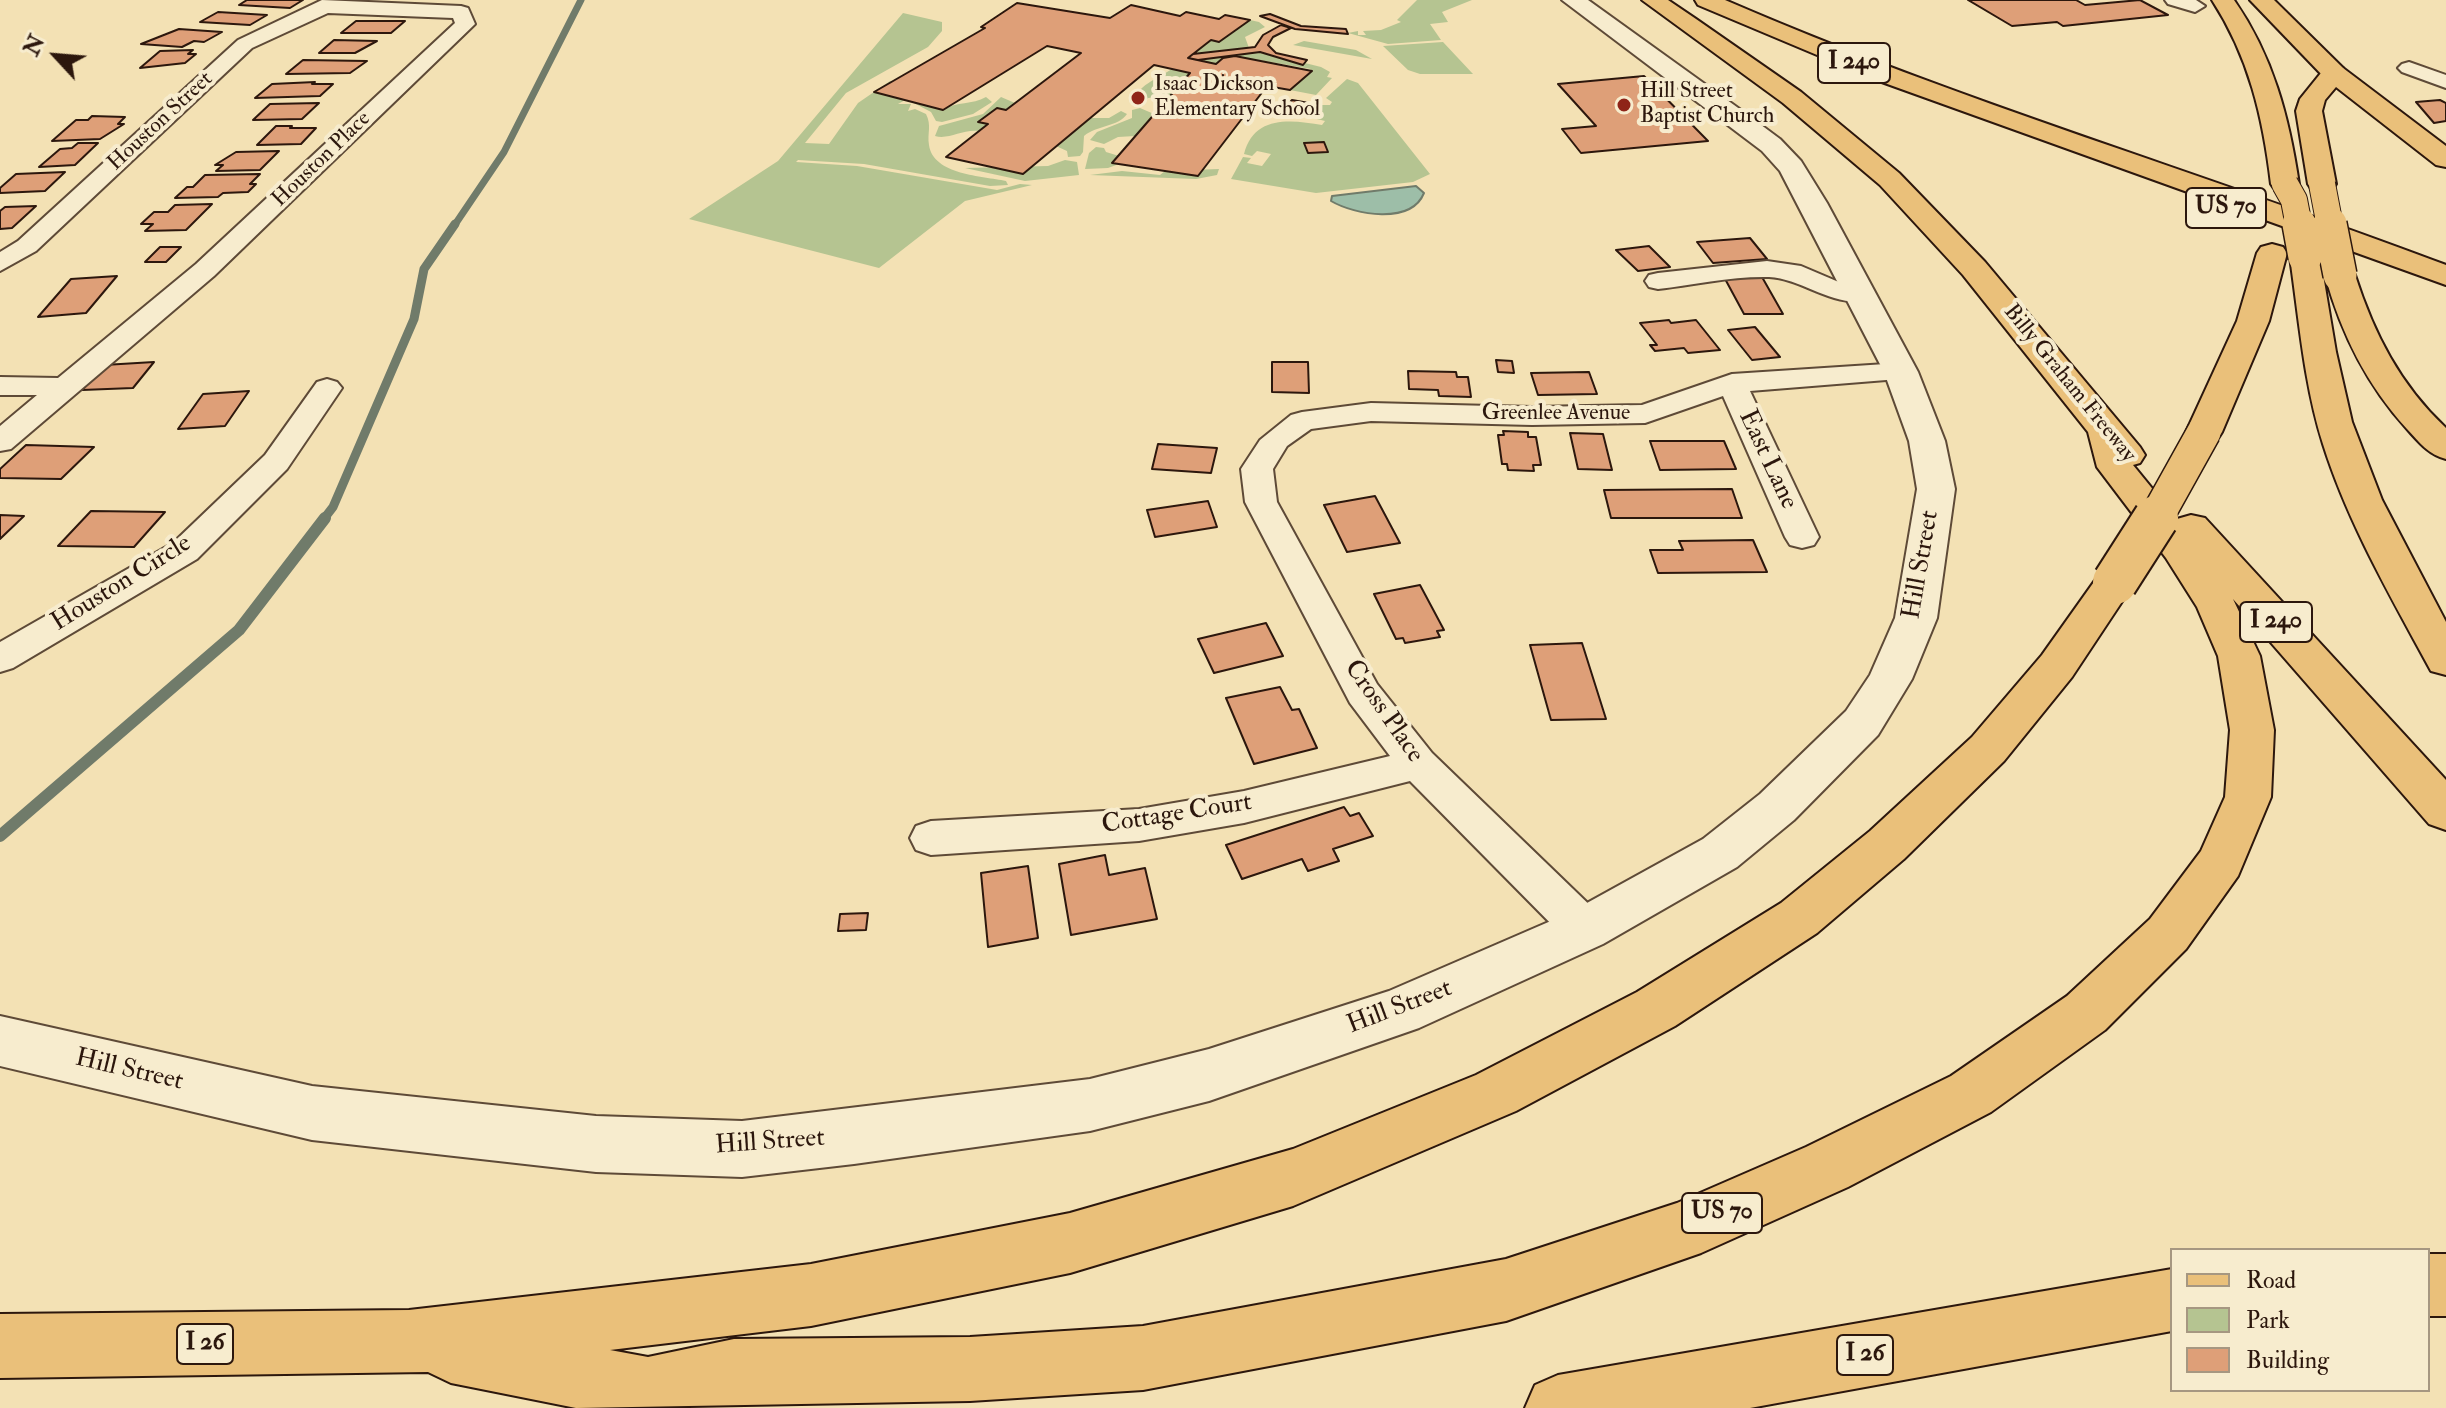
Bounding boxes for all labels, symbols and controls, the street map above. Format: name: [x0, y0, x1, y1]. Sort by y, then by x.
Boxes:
north arrow: [16, 16, 96, 96]
text: N: [18, 30, 51, 60]
road number: I 240: [1818, 43, 1890, 83]
street label: Houston Street: [103, 67, 219, 177]
place label: Isaac Dickson Elementary School: [1154, 72, 1320, 124]
place label: Hill Street Baptist Church: [1640, 79, 1774, 130]
marker: Isaac Dickson Elementary School: [1129, 89, 1147, 107]
marker: Hill Street Baptist Church: [1615, 96, 1633, 114]
street label: Houston Place: [267, 107, 377, 213]
road number: US 70: [2186, 188, 2266, 228]
street label: Billy Graham Freeway: [1997, 300, 2141, 468]
street label: Greenlee Avenue: [1482, 401, 1630, 427]
street label: East Lane: [1730, 405, 1804, 515]
street label: Hill Street: [1897, 508, 1947, 622]
street label: Houston Circle: [46, 529, 198, 639]
road number: I 240: [2240, 602, 2312, 642]
street label: Cross Place: [1336, 655, 1430, 769]
street label: Cottage Court: [1100, 788, 1254, 842]
street label: Hill Street: [1343, 974, 1457, 1042]
street label: Hill Street: [72, 1043, 186, 1099]
street label: Hill Street: [714, 1124, 826, 1162]
road number: US 70: [1682, 1193, 1762, 1233]
legend: [2170, 1248, 2430, 1392]
text: Road: [2246, 1265, 2296, 1296]
text: Park: [2246, 1305, 2290, 1336]
road number: I 26: [177, 1324, 233, 1364]
road number: I 26: [1837, 1335, 1893, 1375]
text: Building: [2246, 1345, 2329, 1376]

